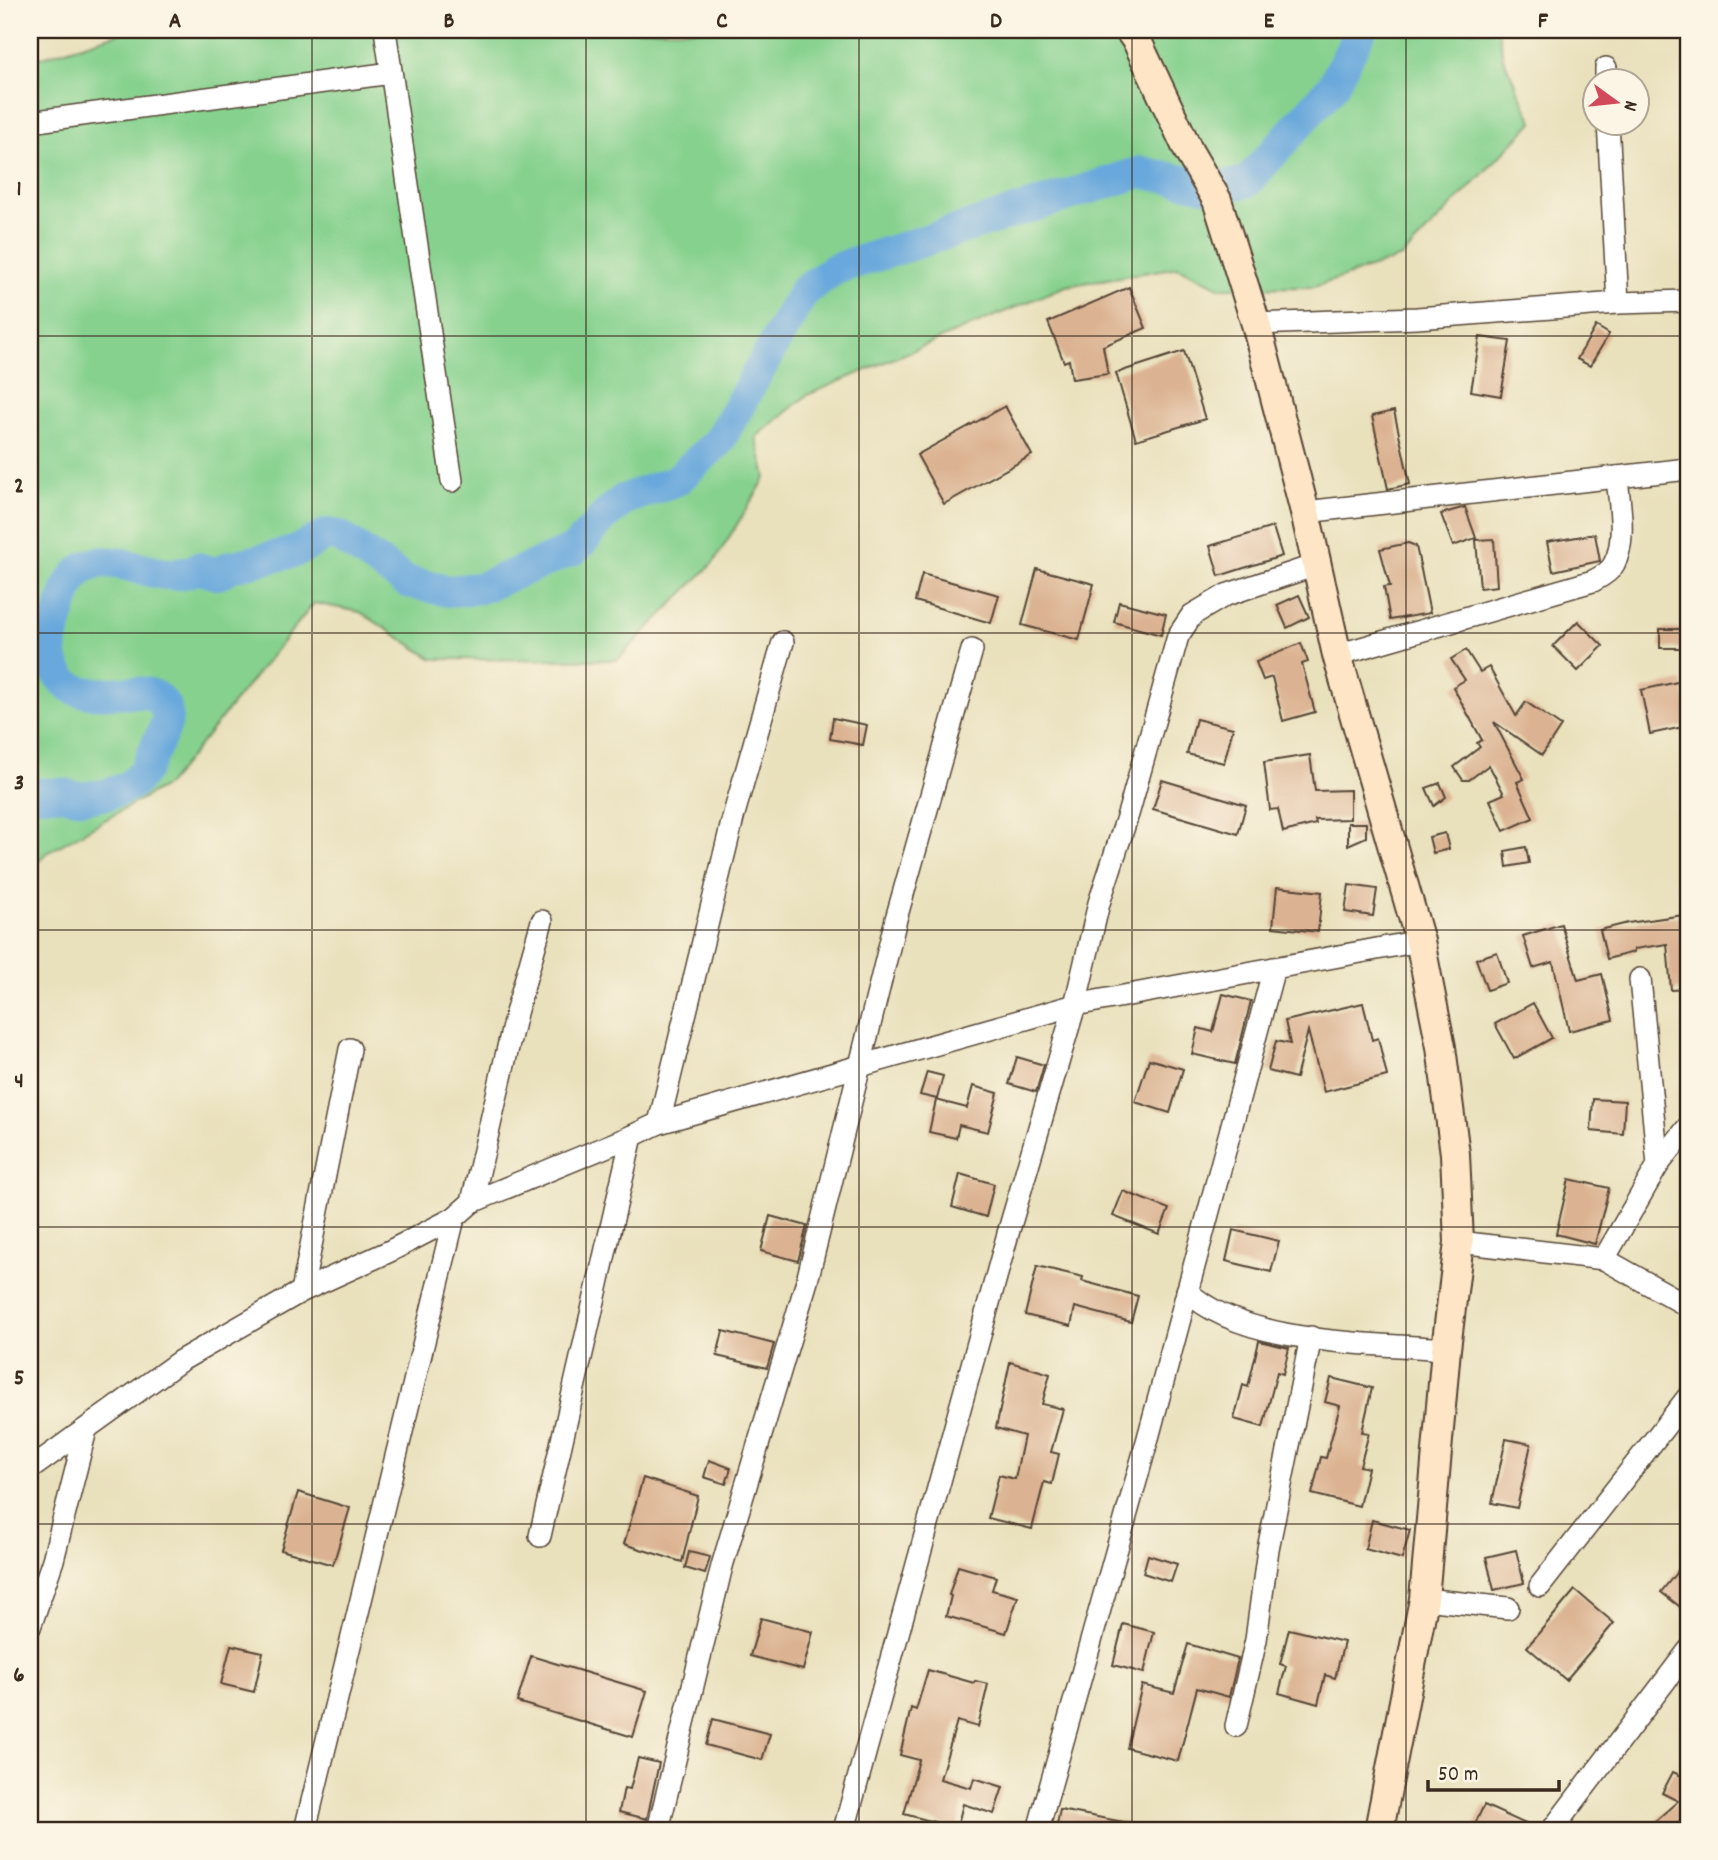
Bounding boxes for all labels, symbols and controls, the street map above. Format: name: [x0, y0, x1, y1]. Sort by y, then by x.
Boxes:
text: A: [169, 6, 181, 39]
text: B: [444, 6, 455, 39]
text: C: [716, 6, 728, 39]
text: D: [990, 6, 1002, 39]
text: E: [1264, 6, 1275, 39]
text: F: [1538, 6, 1549, 39]
north arrow: [1582, 66, 1652, 136]
text: N: [1615, 97, 1643, 114]
text: 1: [16, 174, 22, 207]
text: 2: [14, 471, 24, 504]
text: 3: [14, 768, 24, 801]
text: 4: [14, 1066, 24, 1099]
text: 5: [14, 1363, 24, 1396]
text: 6: [13, 1660, 25, 1693]
scale bar: [1428, 1748, 1559, 1792]
text: 50 m: [1438, 1761, 1478, 1791]

